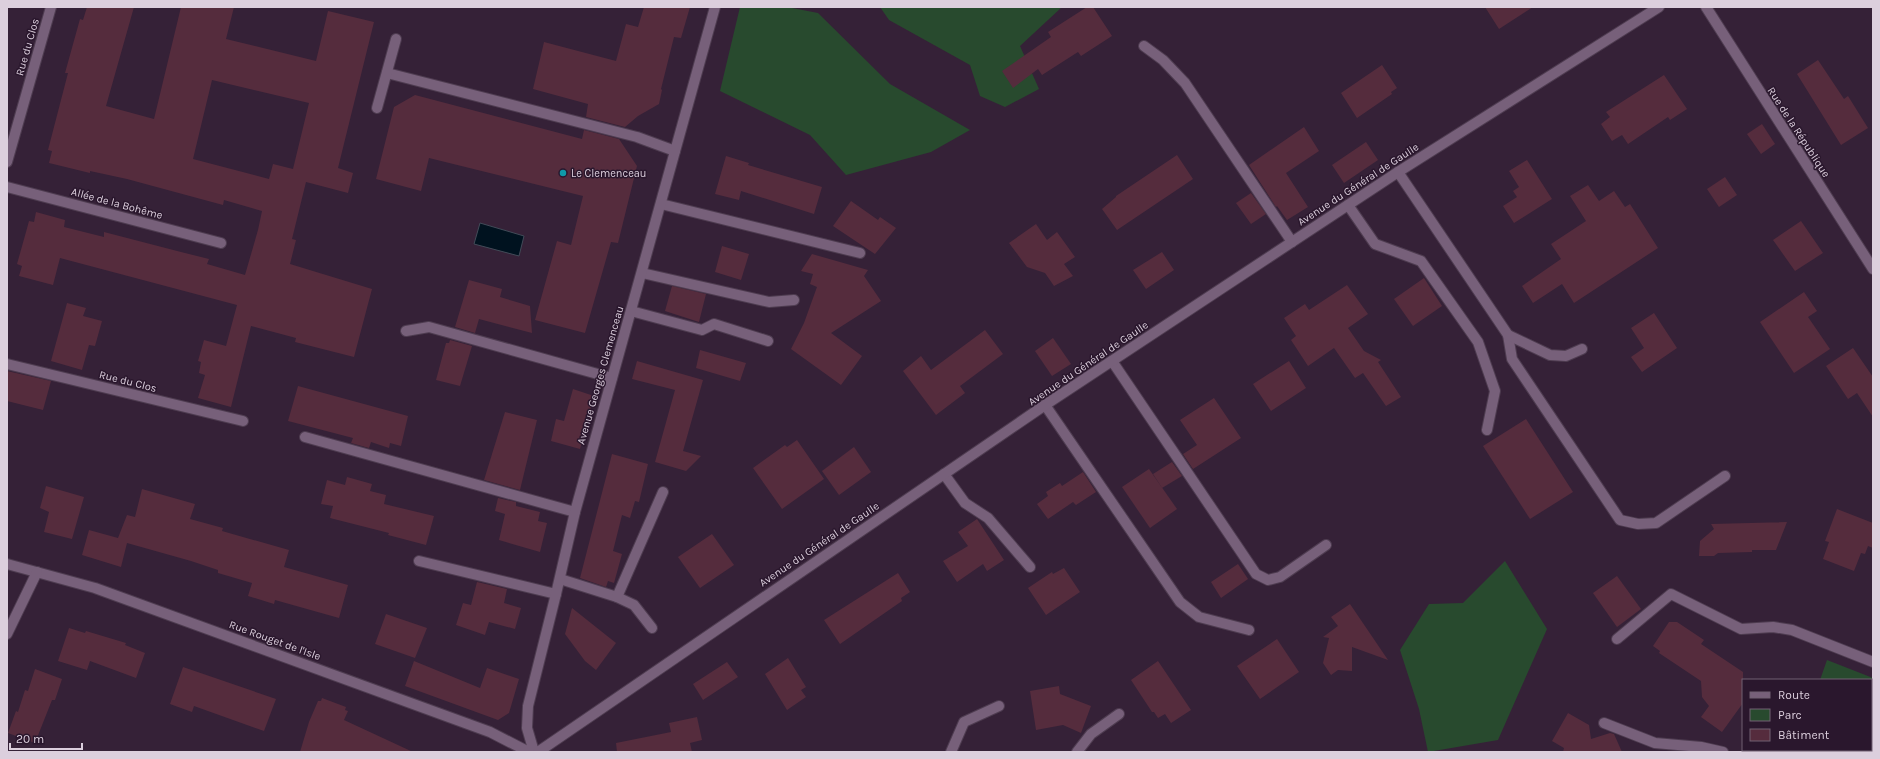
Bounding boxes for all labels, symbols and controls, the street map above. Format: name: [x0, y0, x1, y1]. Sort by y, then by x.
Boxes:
street label: Rue du Clos: [13, 17, 42, 77]
street label: Rue de la République: [1764, 85, 1833, 180]
street label: Avenue du Général de Gaulle: [1295, 140, 1422, 228]
place label: Le Clemenceau: [571, 167, 647, 180]
marker: Le Clemenceau: [558, 168, 568, 178]
street label: Allée de la Bohême: [70, 185, 164, 222]
street label: Avenue Georges Clemenceau: [574, 304, 627, 446]
street label: Avenue du Général de Gaulle: [1026, 318, 1151, 408]
street label: Rue du Clos: [98, 368, 158, 395]
street label: Avenue du Général de Gaulle: [757, 499, 882, 589]
street label: Rue Rouget de l'Isle: [227, 618, 323, 663]
legend: [1742, 679, 1872, 751]
text: Route: [1778, 688, 1810, 702]
text: Parc: [1778, 708, 1802, 722]
scale bar: [10, 725, 82, 751]
text: Bâtiment: [1778, 728, 1830, 742]
text: 20 m: [16, 732, 44, 746]

